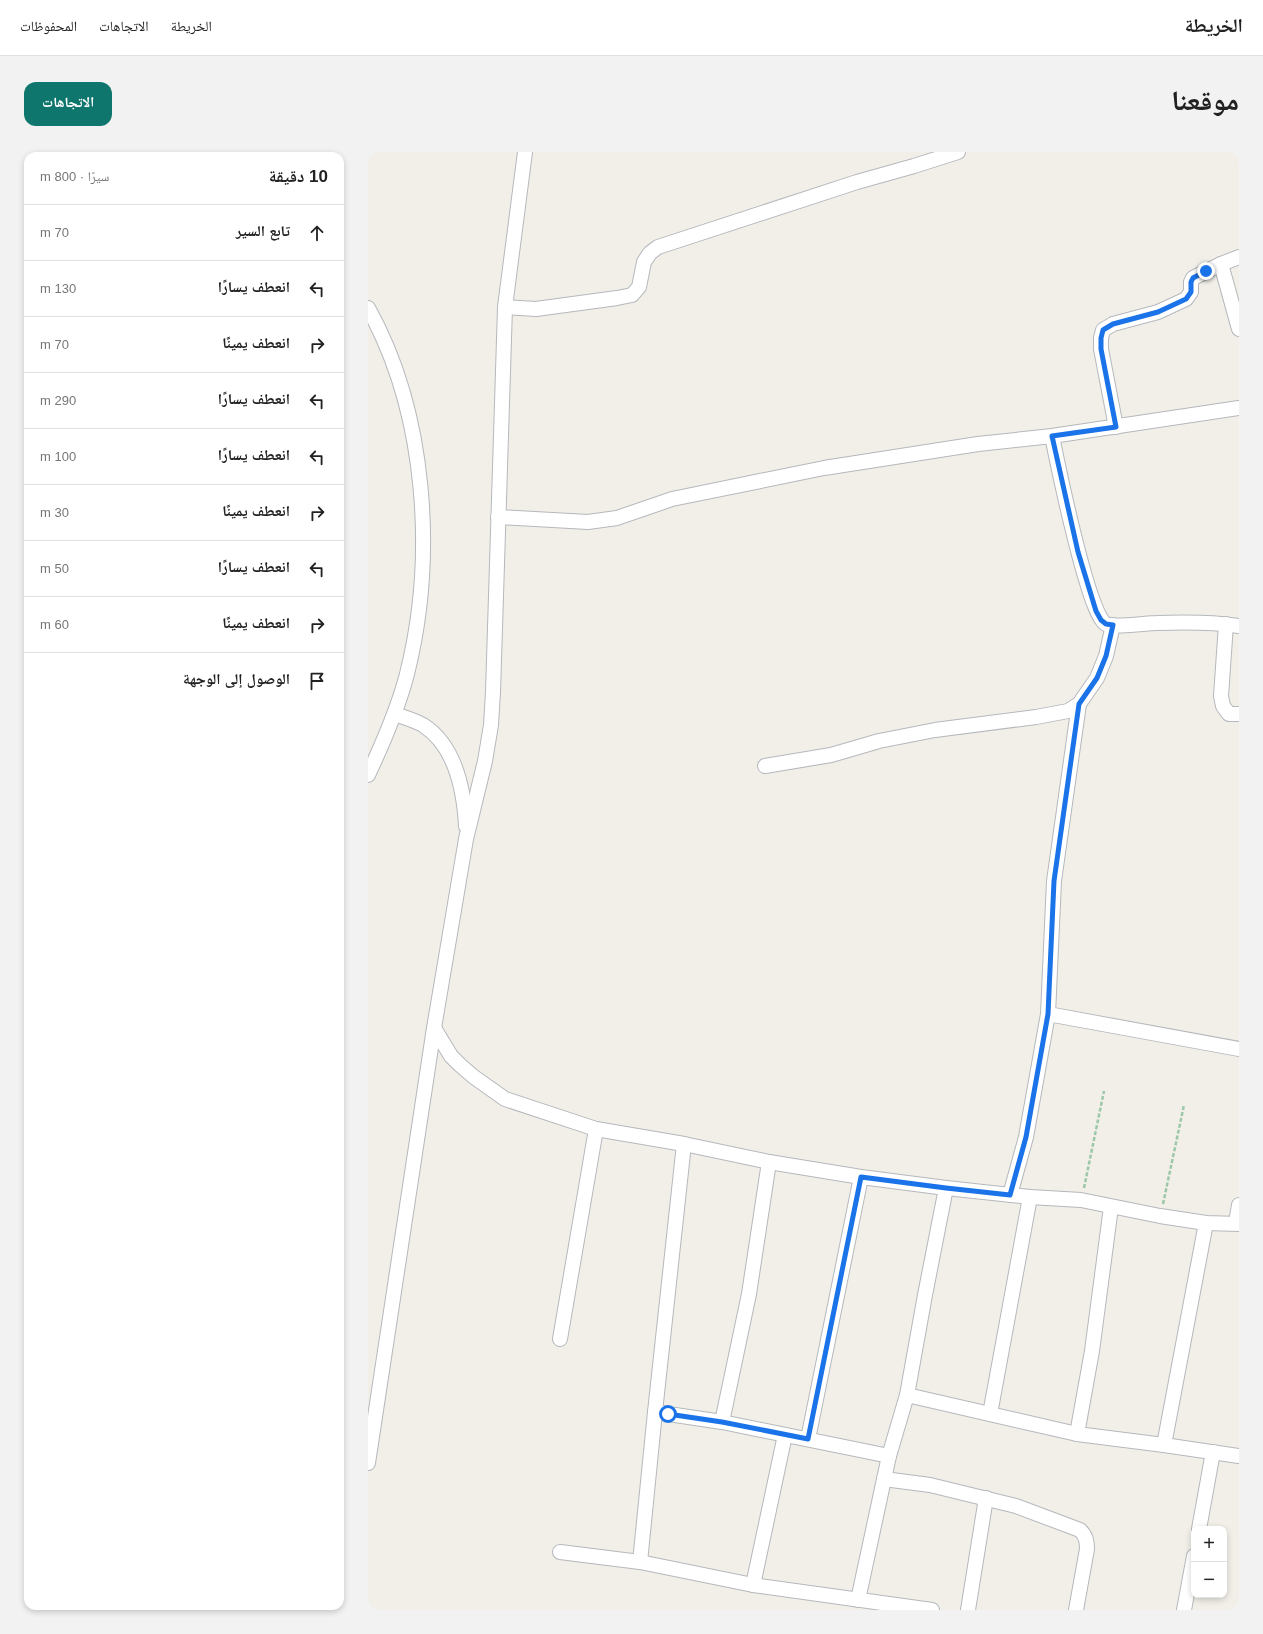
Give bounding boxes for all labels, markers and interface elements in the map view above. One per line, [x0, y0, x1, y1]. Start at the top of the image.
text: الخريطة [1185, 15, 1243, 36]
text: المحفوظات [20, 18, 77, 34]
text: الاتجاهات [99, 18, 149, 34]
text: الخريطة [171, 18, 212, 34]
button: الاتجاهات [24, 82, 112, 126]
text: موقعنا [1171, 85, 1239, 116]
text: 10 دقيقة [269, 167, 328, 186]
text: سيرًا · 800 m [40, 169, 109, 184]
text: تابع السير [236, 222, 290, 239]
icon: ahead [306, 222, 328, 244]
text: 70 m [40, 225, 69, 240]
route end [1197, 262, 1215, 280]
text: انعطف يسارًا [218, 278, 290, 295]
icon: left [306, 278, 328, 300]
text: 130 m [40, 281, 76, 296]
text: انعطف يمينًا [222, 334, 290, 351]
icon: right [306, 334, 328, 356]
text: 70 m [40, 337, 69, 352]
text: انعطف يسارًا [218, 390, 290, 407]
icon: left [306, 390, 328, 412]
text: 290 m [40, 393, 76, 408]
text: انعطف يسارًا [218, 446, 290, 463]
icon: left [306, 446, 328, 468]
text: 100 m [40, 449, 76, 464]
text: انعطف يمينًا [222, 502, 290, 519]
icon: right [306, 502, 328, 524]
text: 30 m [40, 505, 69, 520]
text: انعطف يسارًا [218, 558, 290, 575]
icon: left [306, 558, 328, 580]
text: 50 m [40, 561, 69, 576]
text: انعطف يمينًا [222, 614, 290, 631]
icon: right [306, 614, 328, 636]
text: 60 m [40, 617, 69, 632]
text: الوصول إلى الوجهة [183, 670, 290, 687]
icon: arrive [306, 670, 328, 692]
route start [659, 1405, 677, 1423]
map controls [1191, 1526, 1227, 1598]
button: + [1191, 1526, 1227, 1562]
button: − [1191, 1562, 1227, 1598]

